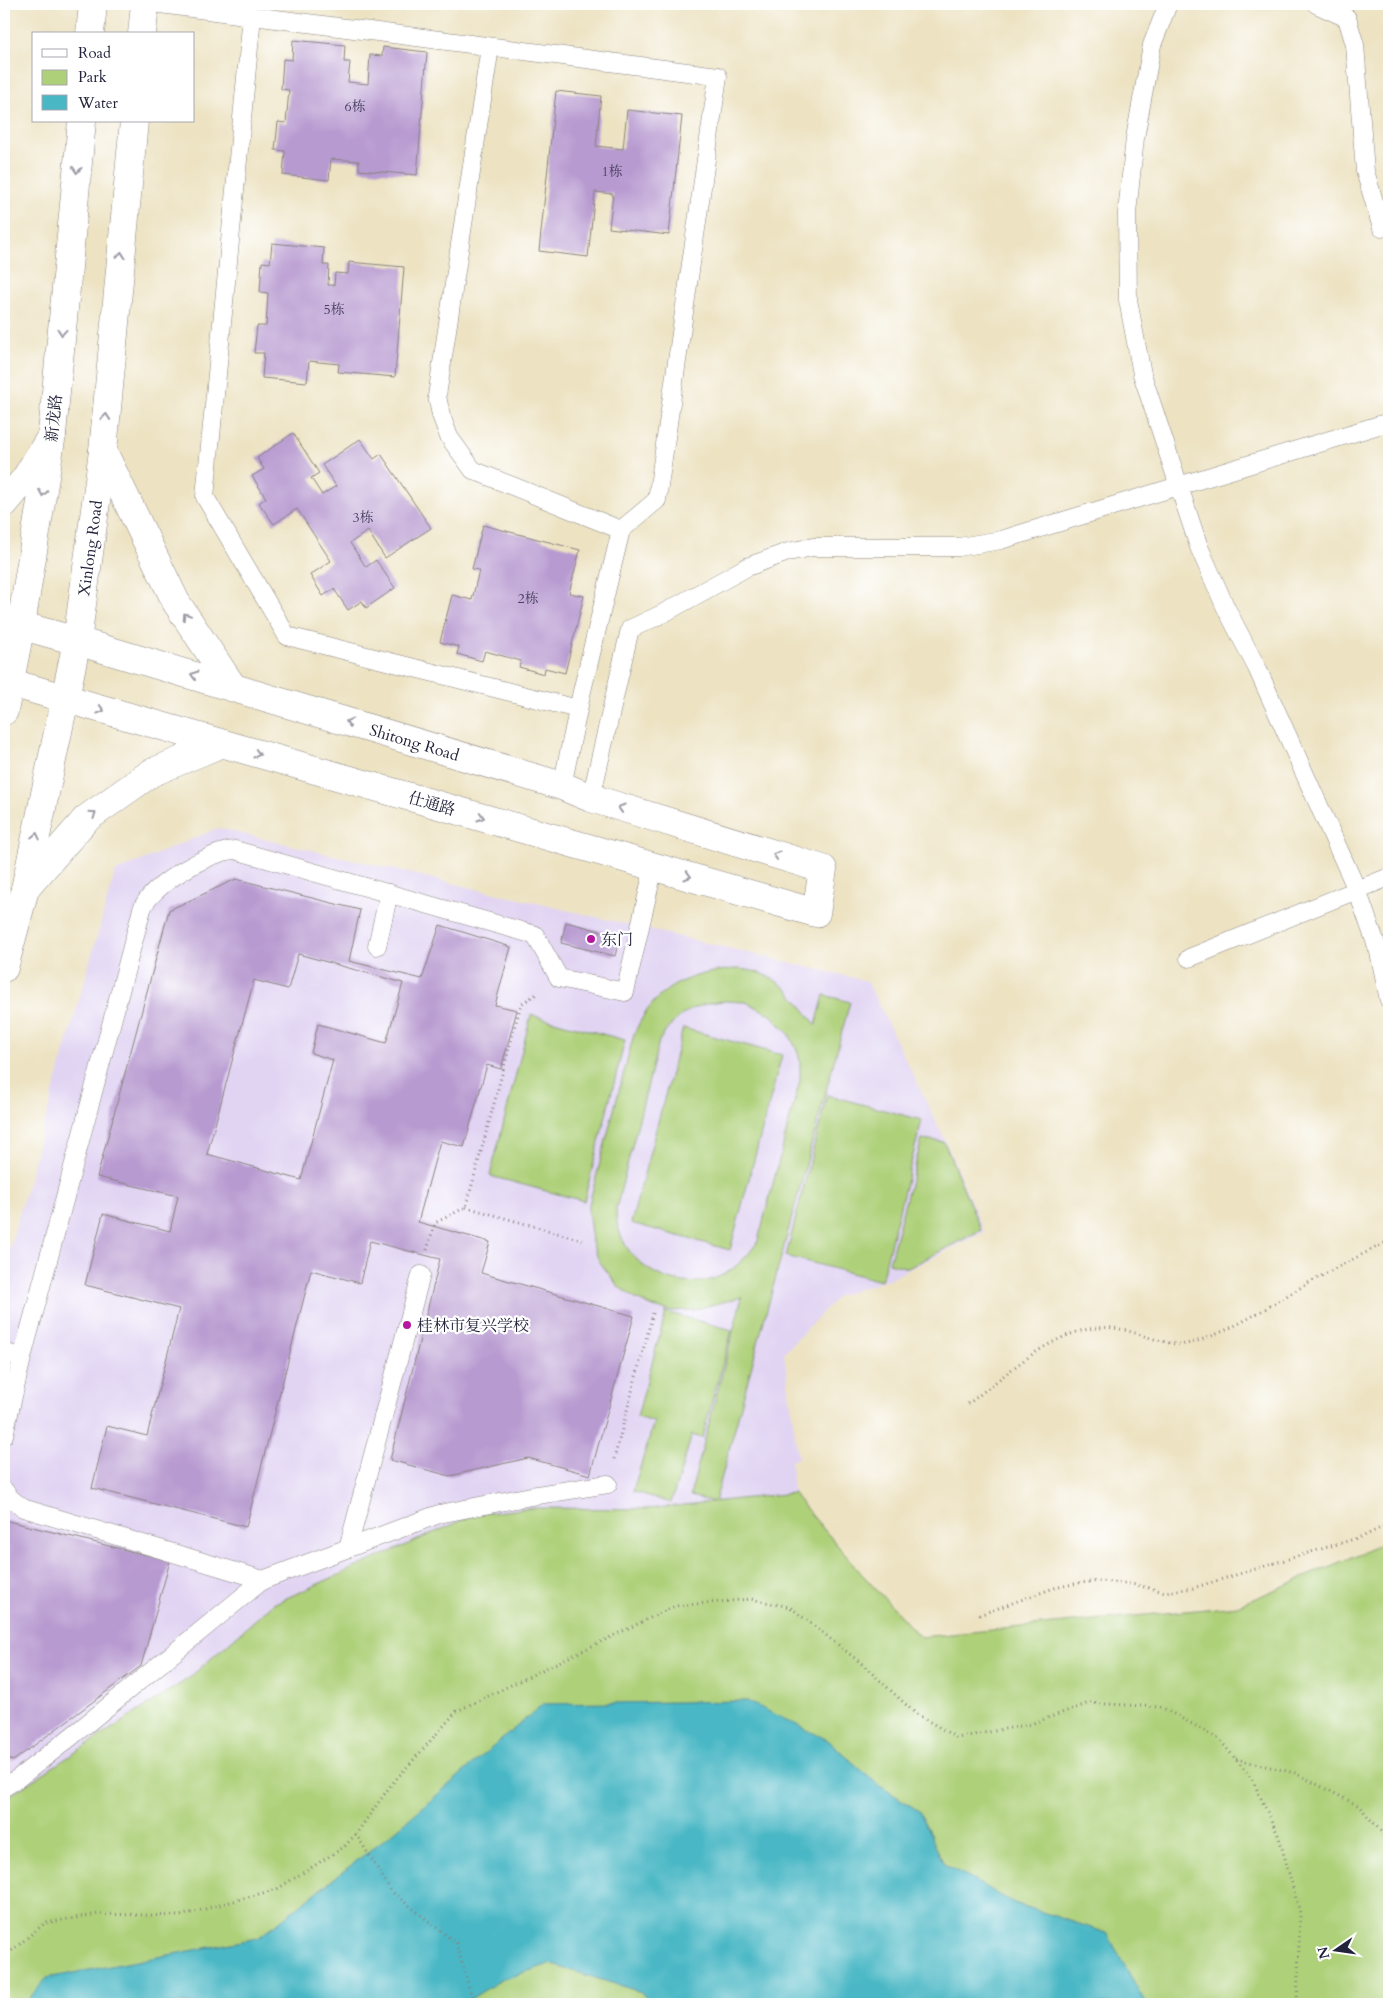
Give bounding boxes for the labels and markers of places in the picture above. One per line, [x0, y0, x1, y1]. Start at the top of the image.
place label: 东门 [601, 929, 633, 951]
marker: 东门 [585, 933, 597, 945]
place label: 桂林市复兴学校 [417, 1315, 529, 1337]
marker: 桂林市复兴学校 [401, 1319, 413, 1331]

